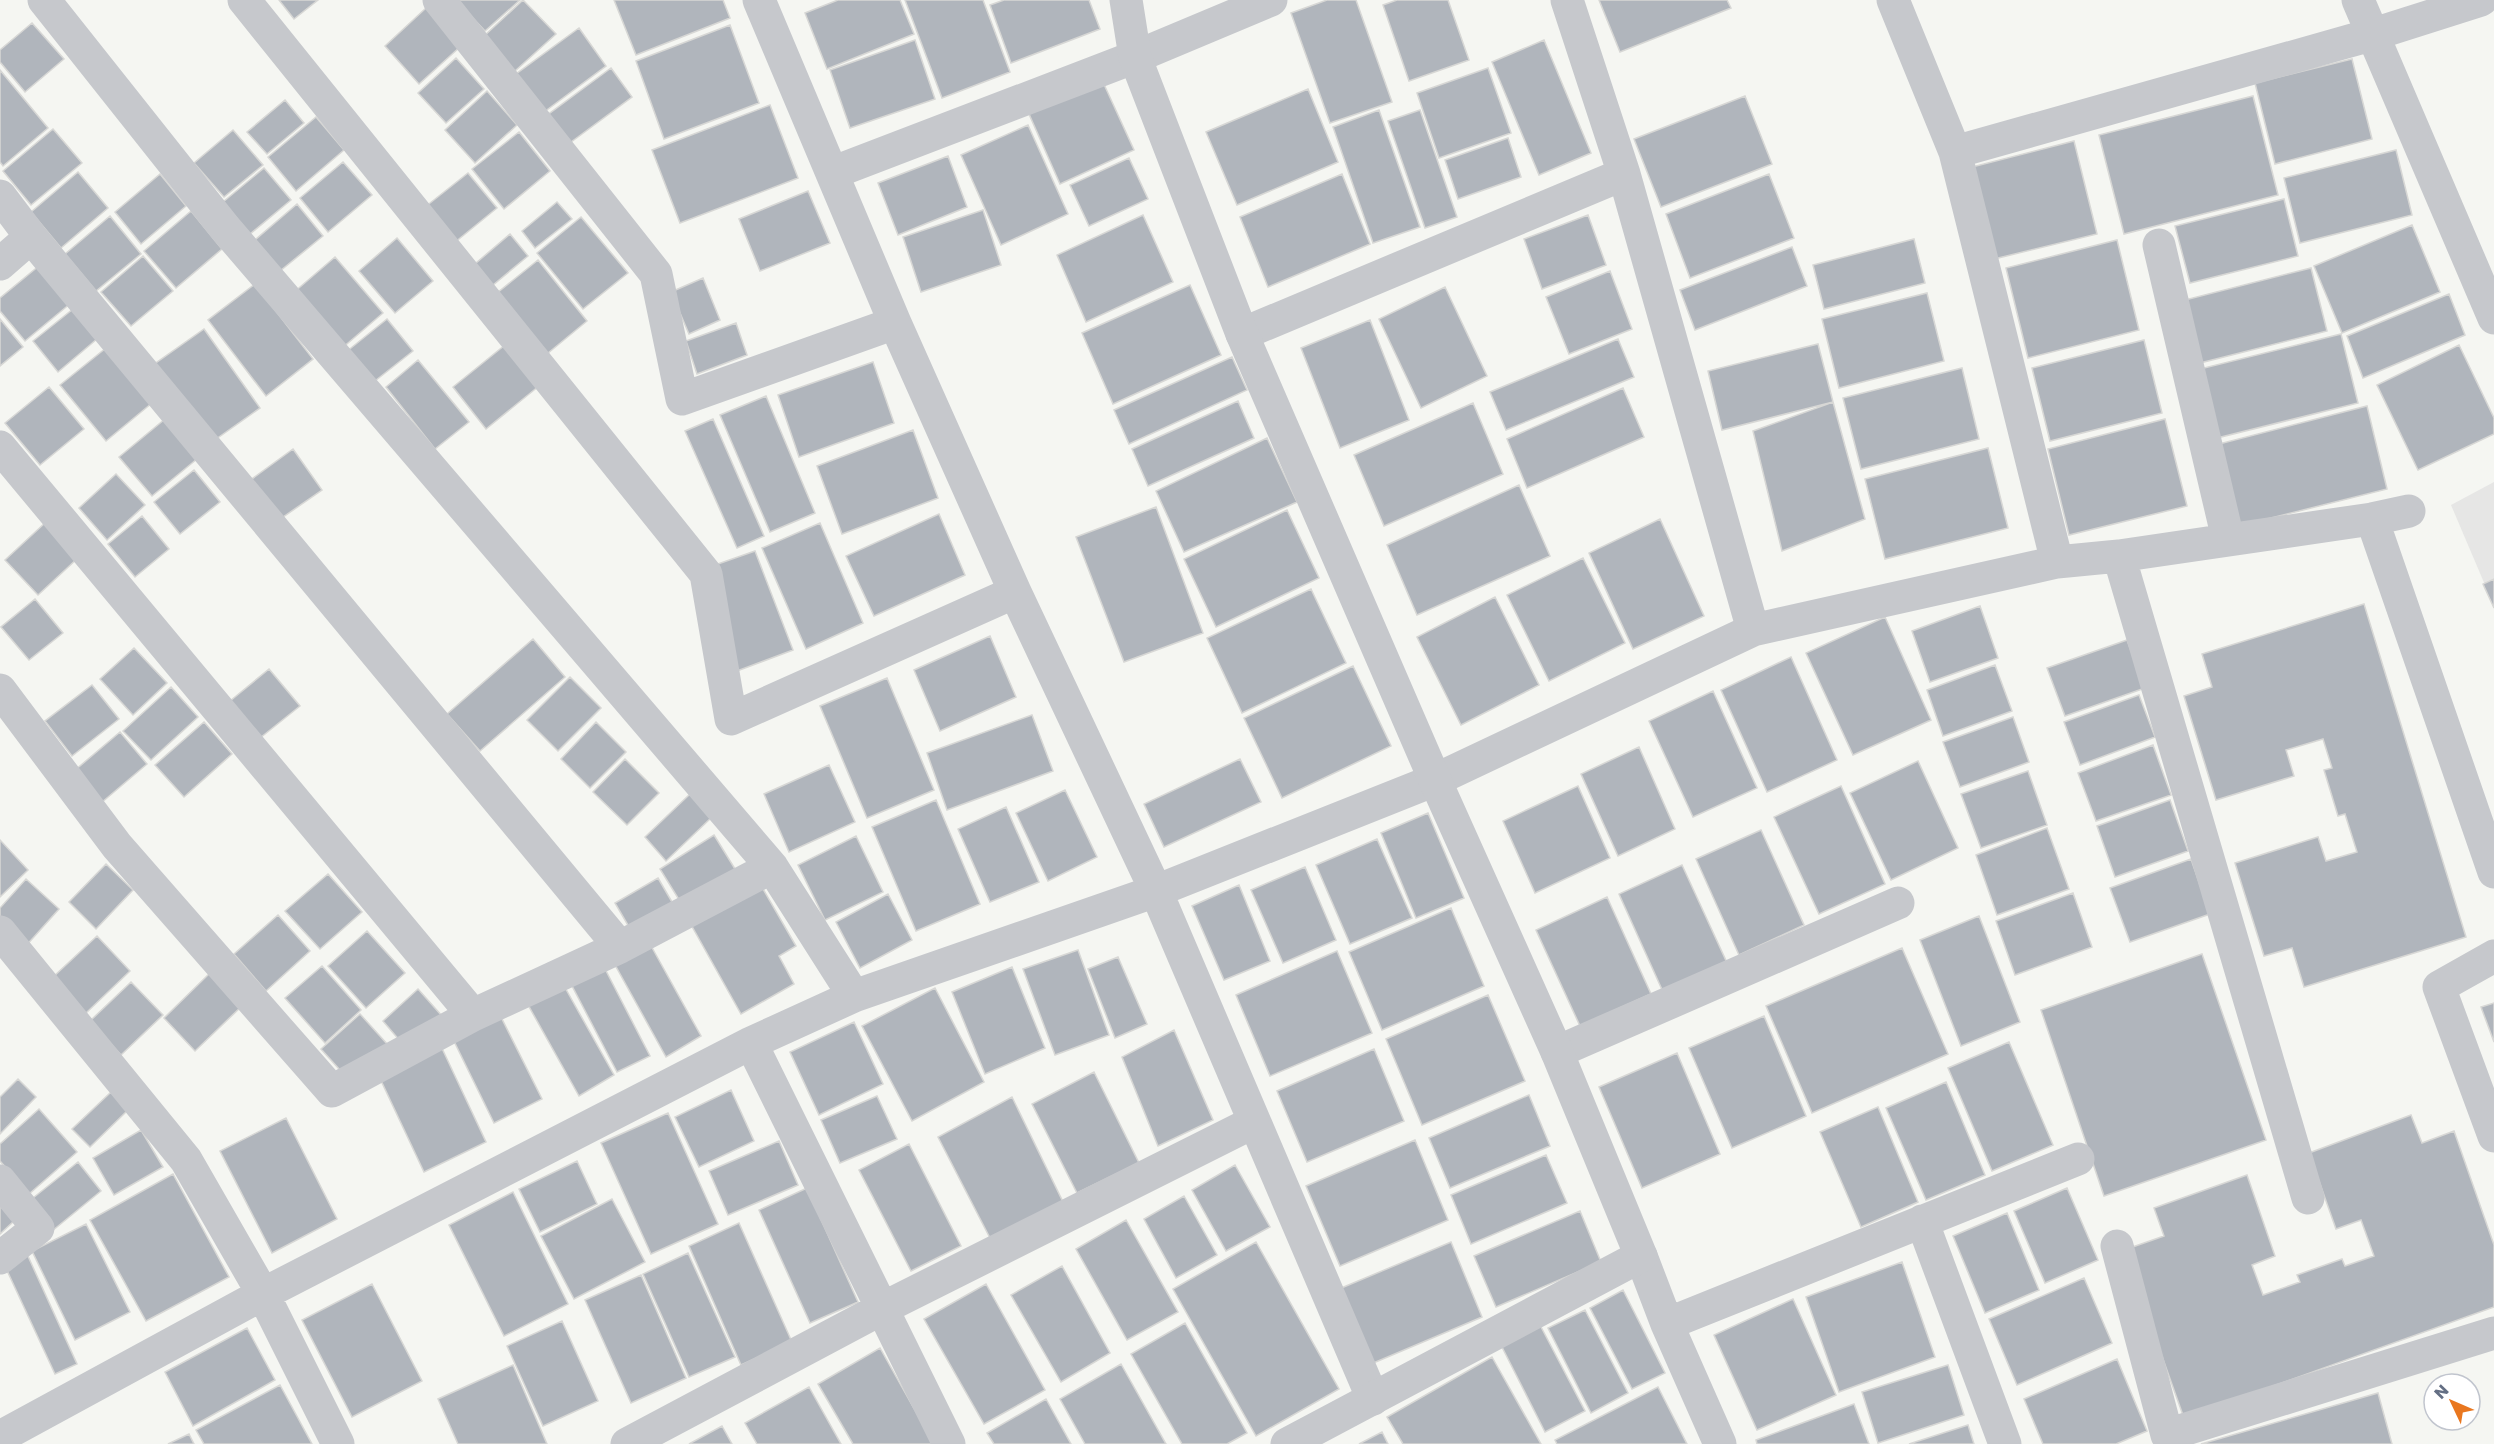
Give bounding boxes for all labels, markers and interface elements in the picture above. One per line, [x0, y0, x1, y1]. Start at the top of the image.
north arrow [2422, 1372, 2482, 1432]
text: N [2429, 1380, 2454, 1404]

